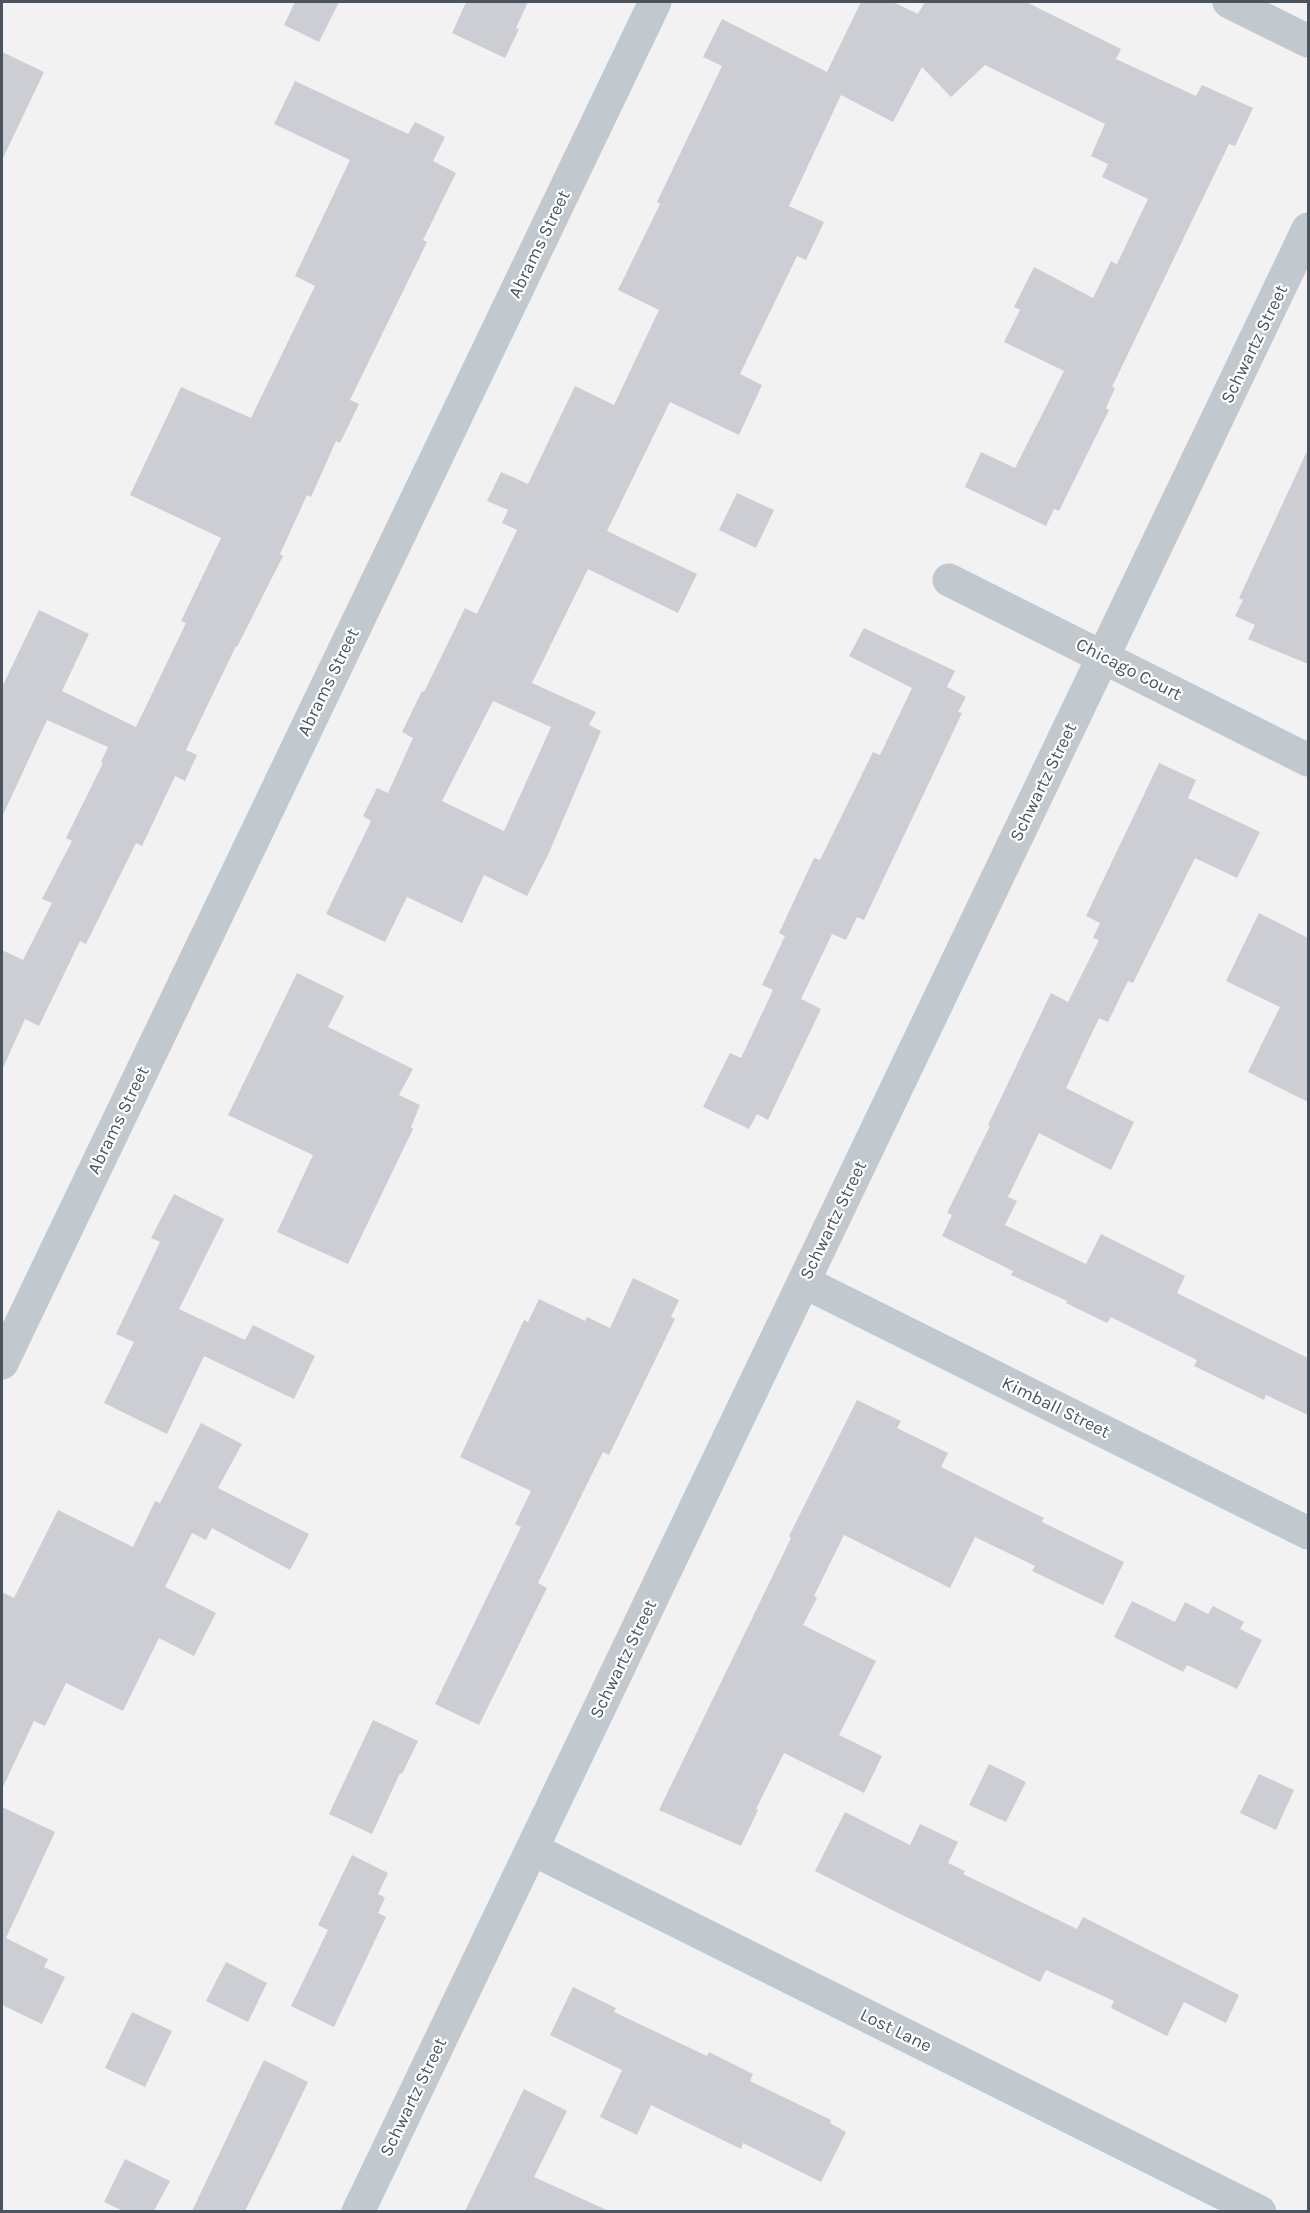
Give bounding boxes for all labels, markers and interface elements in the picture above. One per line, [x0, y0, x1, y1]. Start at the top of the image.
street label: Abrams Street [503, 186, 575, 302]
street label: Schwartz Street [1216, 281, 1292, 407]
street label: Abrams Street [292, 624, 364, 740]
street label: Chicago Court [1072, 633, 1186, 705]
street label: Schwartz Street [1005, 719, 1081, 845]
street label: Abrams Street [82, 1062, 154, 1178]
street label: Schwartz Street [795, 1157, 871, 1283]
street label: Kimball Street [998, 1371, 1114, 1443]
street label: Schwartz Street [585, 1596, 661, 1722]
street label: Lost Lane [856, 2003, 936, 2057]
street label: Schwartz Street [375, 2034, 451, 2160]

